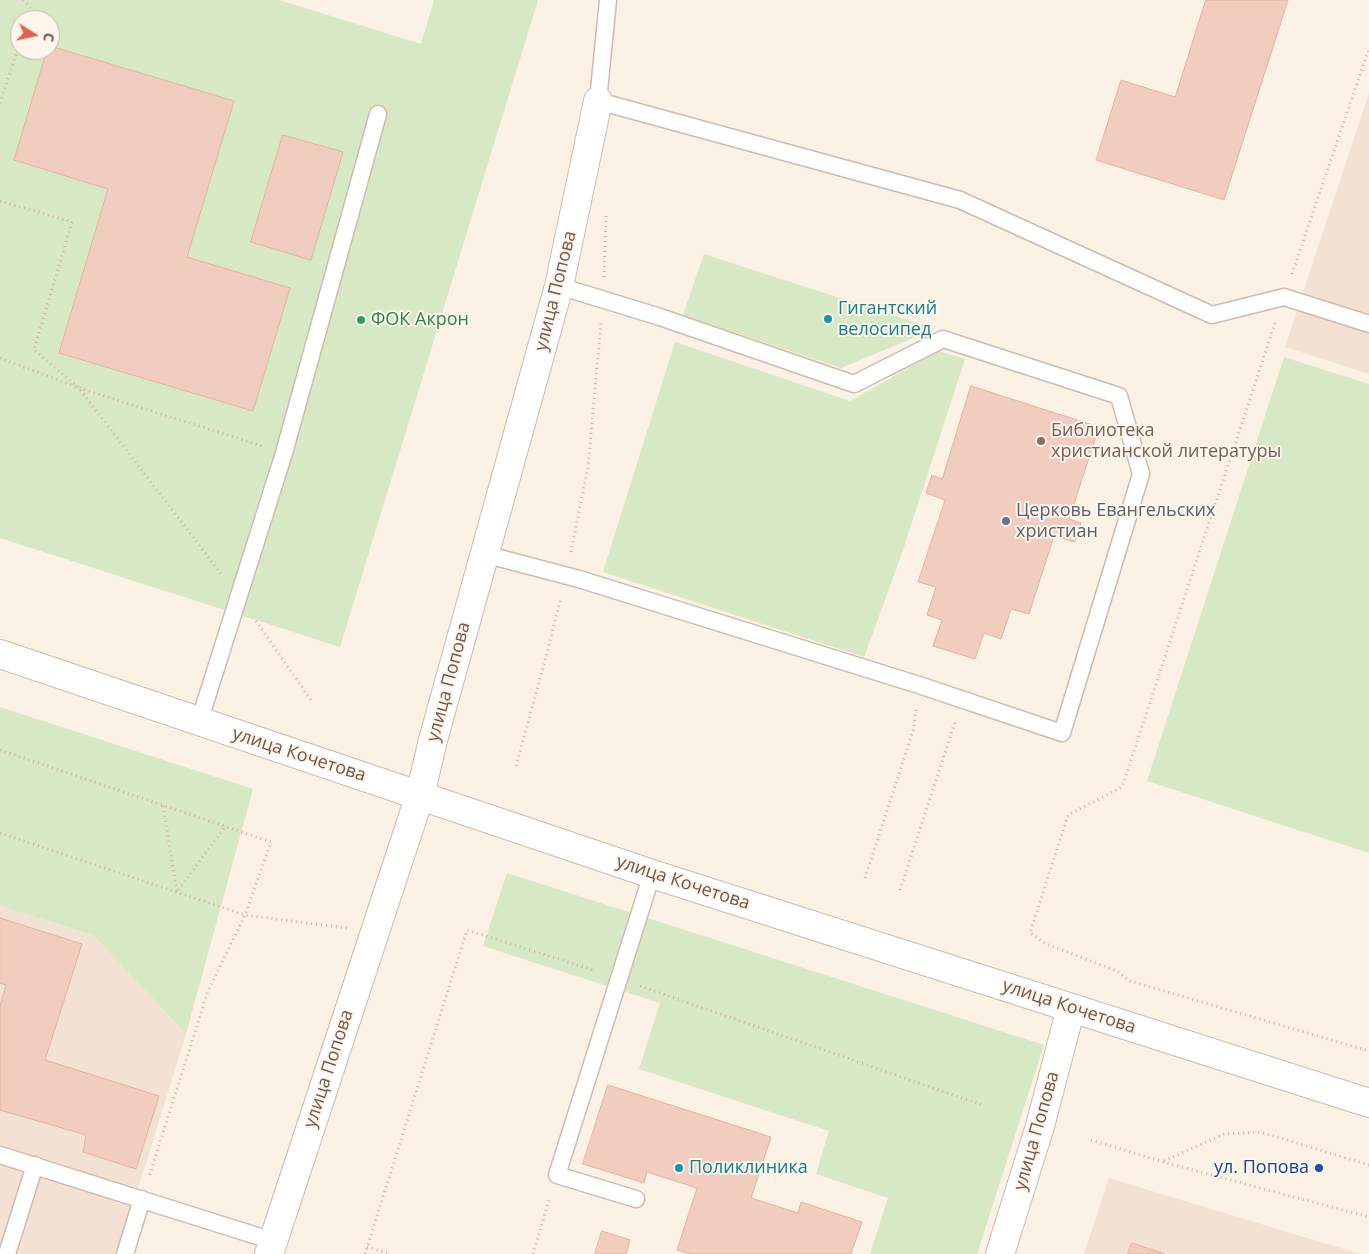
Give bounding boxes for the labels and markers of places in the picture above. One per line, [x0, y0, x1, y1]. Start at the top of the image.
place label: Гигантский велосипед [838, 298, 937, 340]
place label: ФОК Акрон [371, 309, 469, 331]
marker: Гигантский велосипед [822, 313, 834, 325]
marker: ФОК Акрон [355, 314, 367, 326]
place label: Библиотека христианской литературы [1051, 420, 1281, 462]
marker: Библиотека христианской литературы [1035, 435, 1047, 447]
place label: Церковь Евангельских христиан [1016, 500, 1215, 542]
marker: Церковь Евангельских христиан [1000, 515, 1012, 527]
place label: Поликлиника [689, 1157, 808, 1179]
place label: ул. Попова [1214, 1157, 1309, 1179]
marker: Поликлиника [673, 1162, 685, 1174]
marker: ул. Попова [1313, 1162, 1325, 1174]

